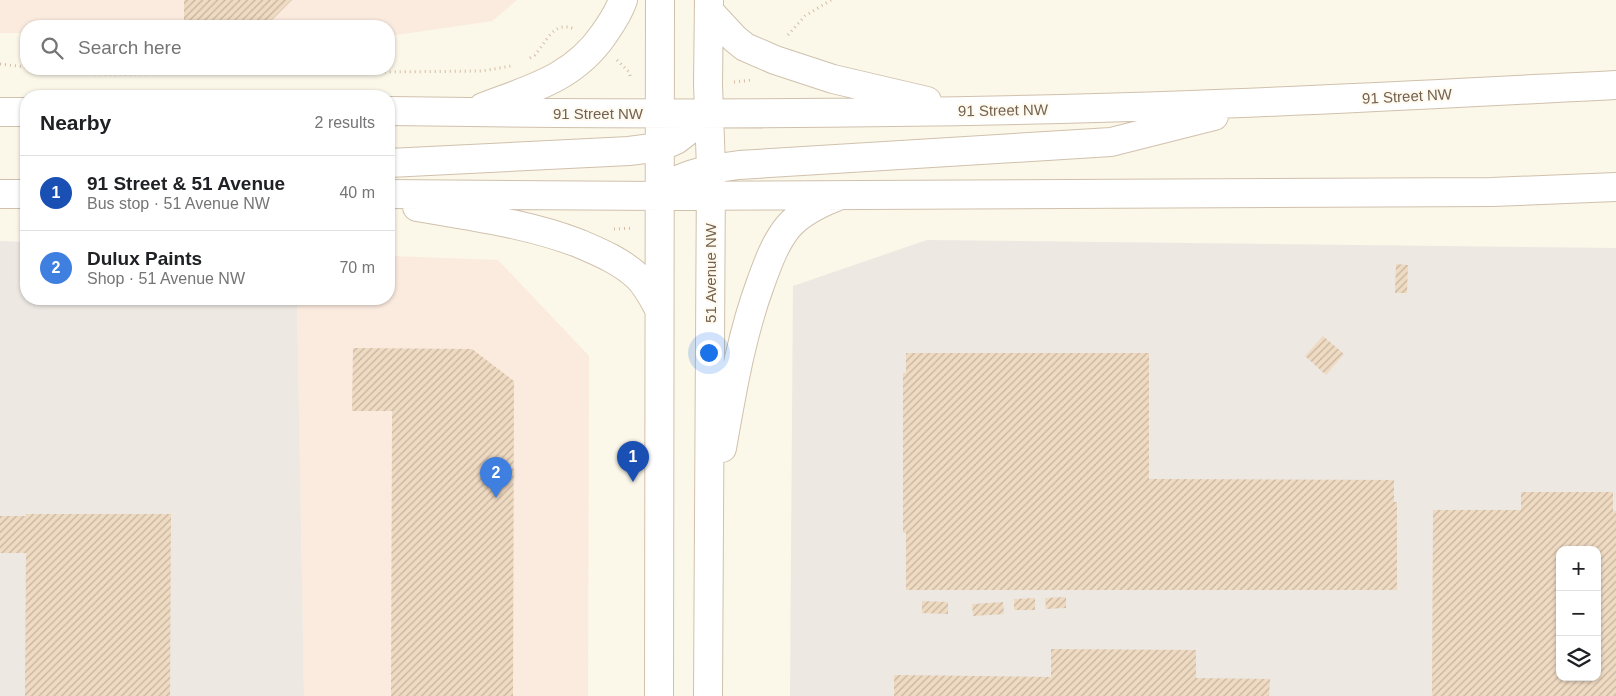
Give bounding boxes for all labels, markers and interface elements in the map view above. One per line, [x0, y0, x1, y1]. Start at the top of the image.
search box [20, 20, 395, 75]
icon: search [38, 34, 66, 62]
text: Search here [78, 37, 182, 58]
street label: 91 Street NW [1362, 85, 1453, 107]
street label: 91 Street NW [958, 101, 1049, 119]
street label: 91 Street NW [553, 105, 644, 122]
text: Nearby [40, 111, 111, 134]
text: 2 results [315, 114, 375, 131]
text: 91 Street & 51 Avenue [87, 173, 285, 194]
text: 1 [52, 184, 60, 201]
text: 40 m [339, 184, 375, 201]
text: Bus stop · 51 Avenue NW [87, 195, 270, 212]
street label: 51 Avenue NW [702, 222, 719, 323]
text: Dulux Paints [87, 248, 202, 269]
text: 2 [52, 259, 60, 276]
text: 70 m [339, 259, 375, 276]
text: Shop · 51 Avenue NW [87, 270, 245, 287]
your location [696, 340, 722, 366]
pin: 1 [617, 441, 649, 482]
pin: 2 [480, 457, 512, 498]
map controls [1556, 546, 1601, 681]
button: + [1556, 546, 1601, 591]
button: − [1556, 591, 1601, 636]
button: layers [1556, 636, 1601, 681]

